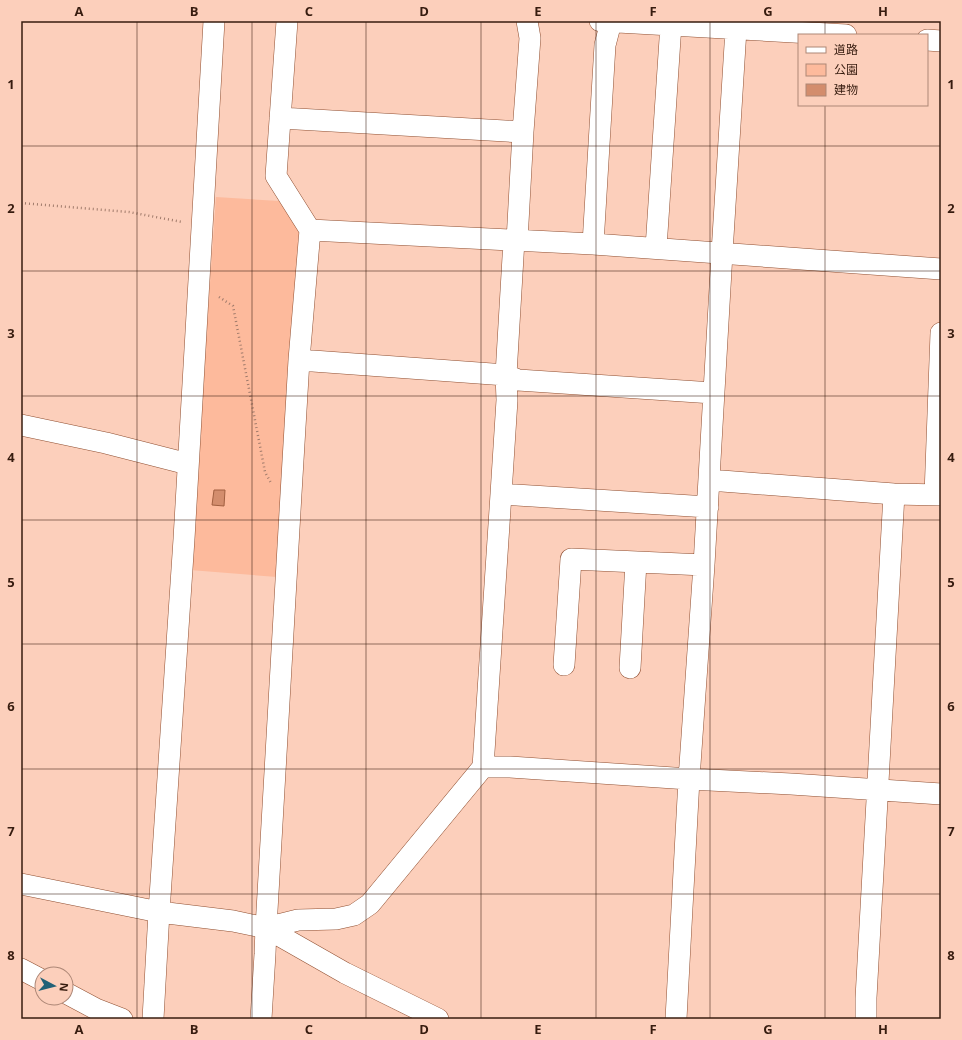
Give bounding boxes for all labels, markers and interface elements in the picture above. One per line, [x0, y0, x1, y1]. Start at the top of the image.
text: A [75, 2, 84, 20]
text: B [190, 2, 199, 20]
text: C [305, 2, 313, 20]
text: D [419, 2, 429, 20]
text: E [534, 2, 542, 20]
text: F [649, 2, 657, 20]
text: G [763, 2, 773, 20]
text: H [878, 2, 888, 20]
legend [798, 34, 928, 106]
text: 道路 [834, 41, 858, 58]
text: 公園 [834, 61, 858, 78]
text: 1 [7, 75, 15, 93]
text: 1 [947, 75, 955, 93]
text: 建物 [834, 81, 858, 98]
text: 2 [7, 199, 15, 217]
text: 2 [947, 199, 955, 217]
text: 3 [7, 324, 15, 342]
text: 3 [947, 324, 955, 342]
text: 4 [7, 448, 15, 466]
text: 4 [947, 448, 955, 466]
text: 5 [7, 573, 15, 591]
text: 5 [947, 573, 955, 591]
text: 6 [7, 697, 15, 715]
text: 6 [947, 697, 955, 715]
text: 7 [7, 822, 15, 840]
text: 7 [947, 822, 955, 840]
text: 8 [7, 946, 15, 964]
text: 8 [947, 946, 955, 964]
north arrow [34, 966, 74, 1006]
text: N [56, 982, 72, 993]
text: A [75, 1020, 84, 1038]
text: B [190, 1020, 199, 1038]
text: C [305, 1020, 313, 1038]
text: D [419, 1020, 429, 1038]
text: E [534, 1020, 542, 1038]
text: F [649, 1020, 657, 1038]
text: G [763, 1020, 773, 1038]
text: H [878, 1020, 888, 1038]

